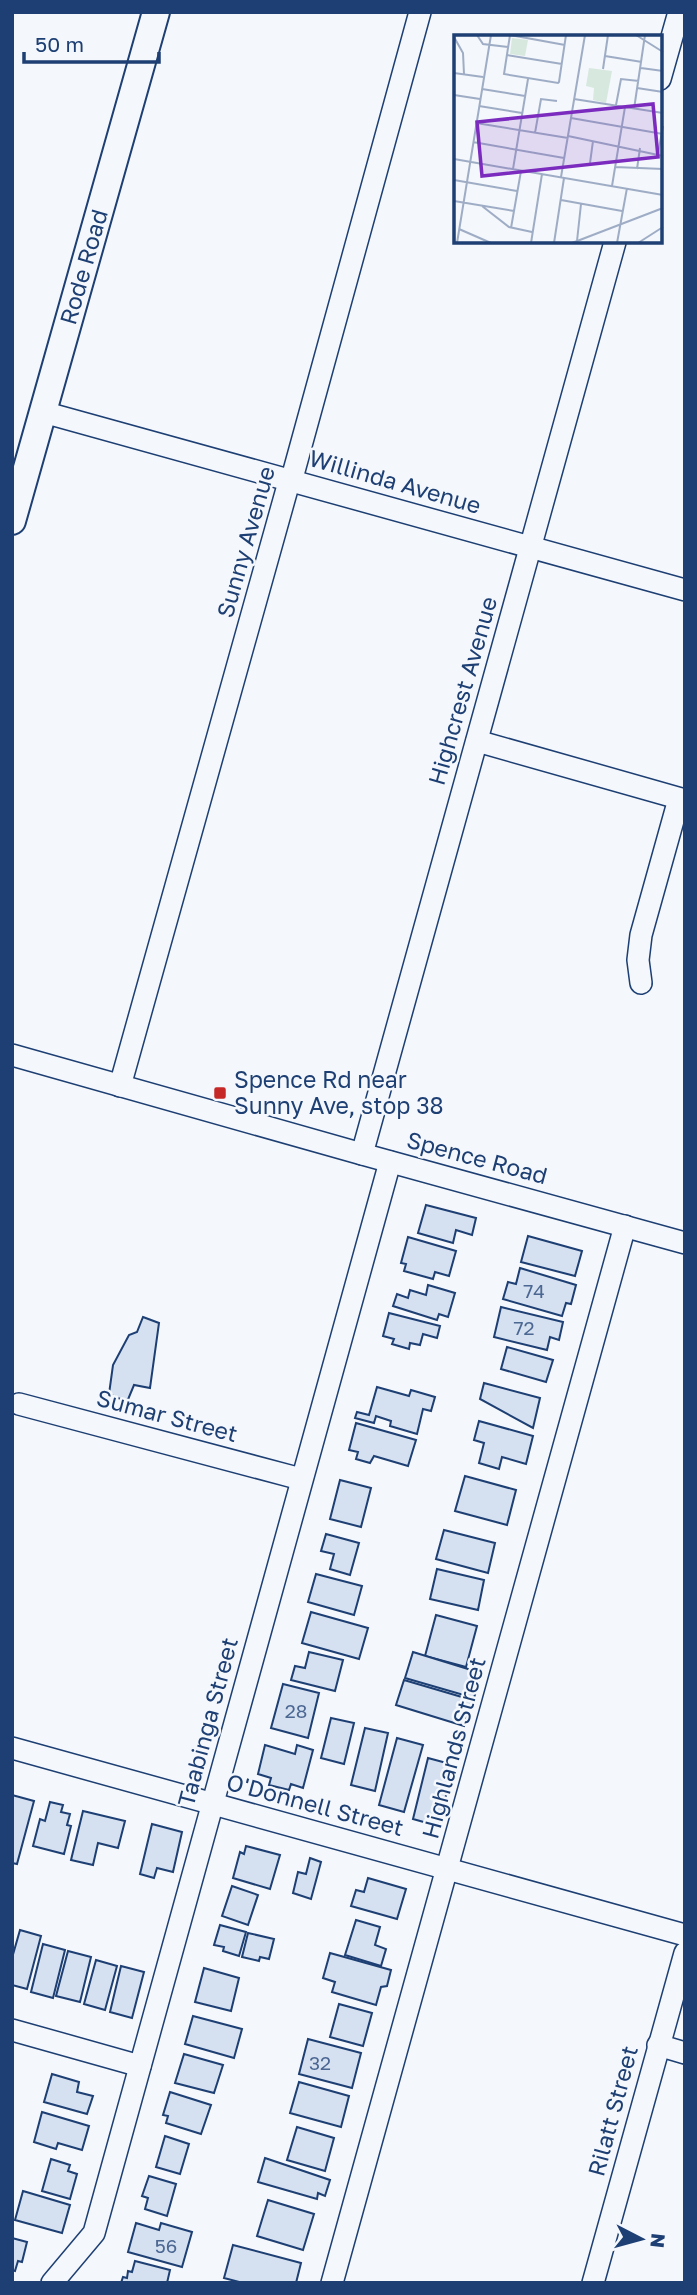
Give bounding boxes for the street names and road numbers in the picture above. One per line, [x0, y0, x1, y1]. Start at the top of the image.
street label: Rode Road [53, 206, 113, 328]
street label: Willinda Avenue [306, 443, 484, 519]
street label: Sunny Avenue [210, 463, 280, 621]
street label: Highcrest Avenue [422, 593, 502, 788]
street label: Spence Road [404, 1125, 551, 1189]
street label: Sumar Street [94, 1383, 241, 1447]
street label: Taabinga Street [171, 1634, 243, 1809]
street label: Highlands Street [415, 1654, 491, 1841]
street label: O'Donnell Street [224, 1767, 407, 1841]
street label: Rilatt Street [581, 2042, 643, 2179]

